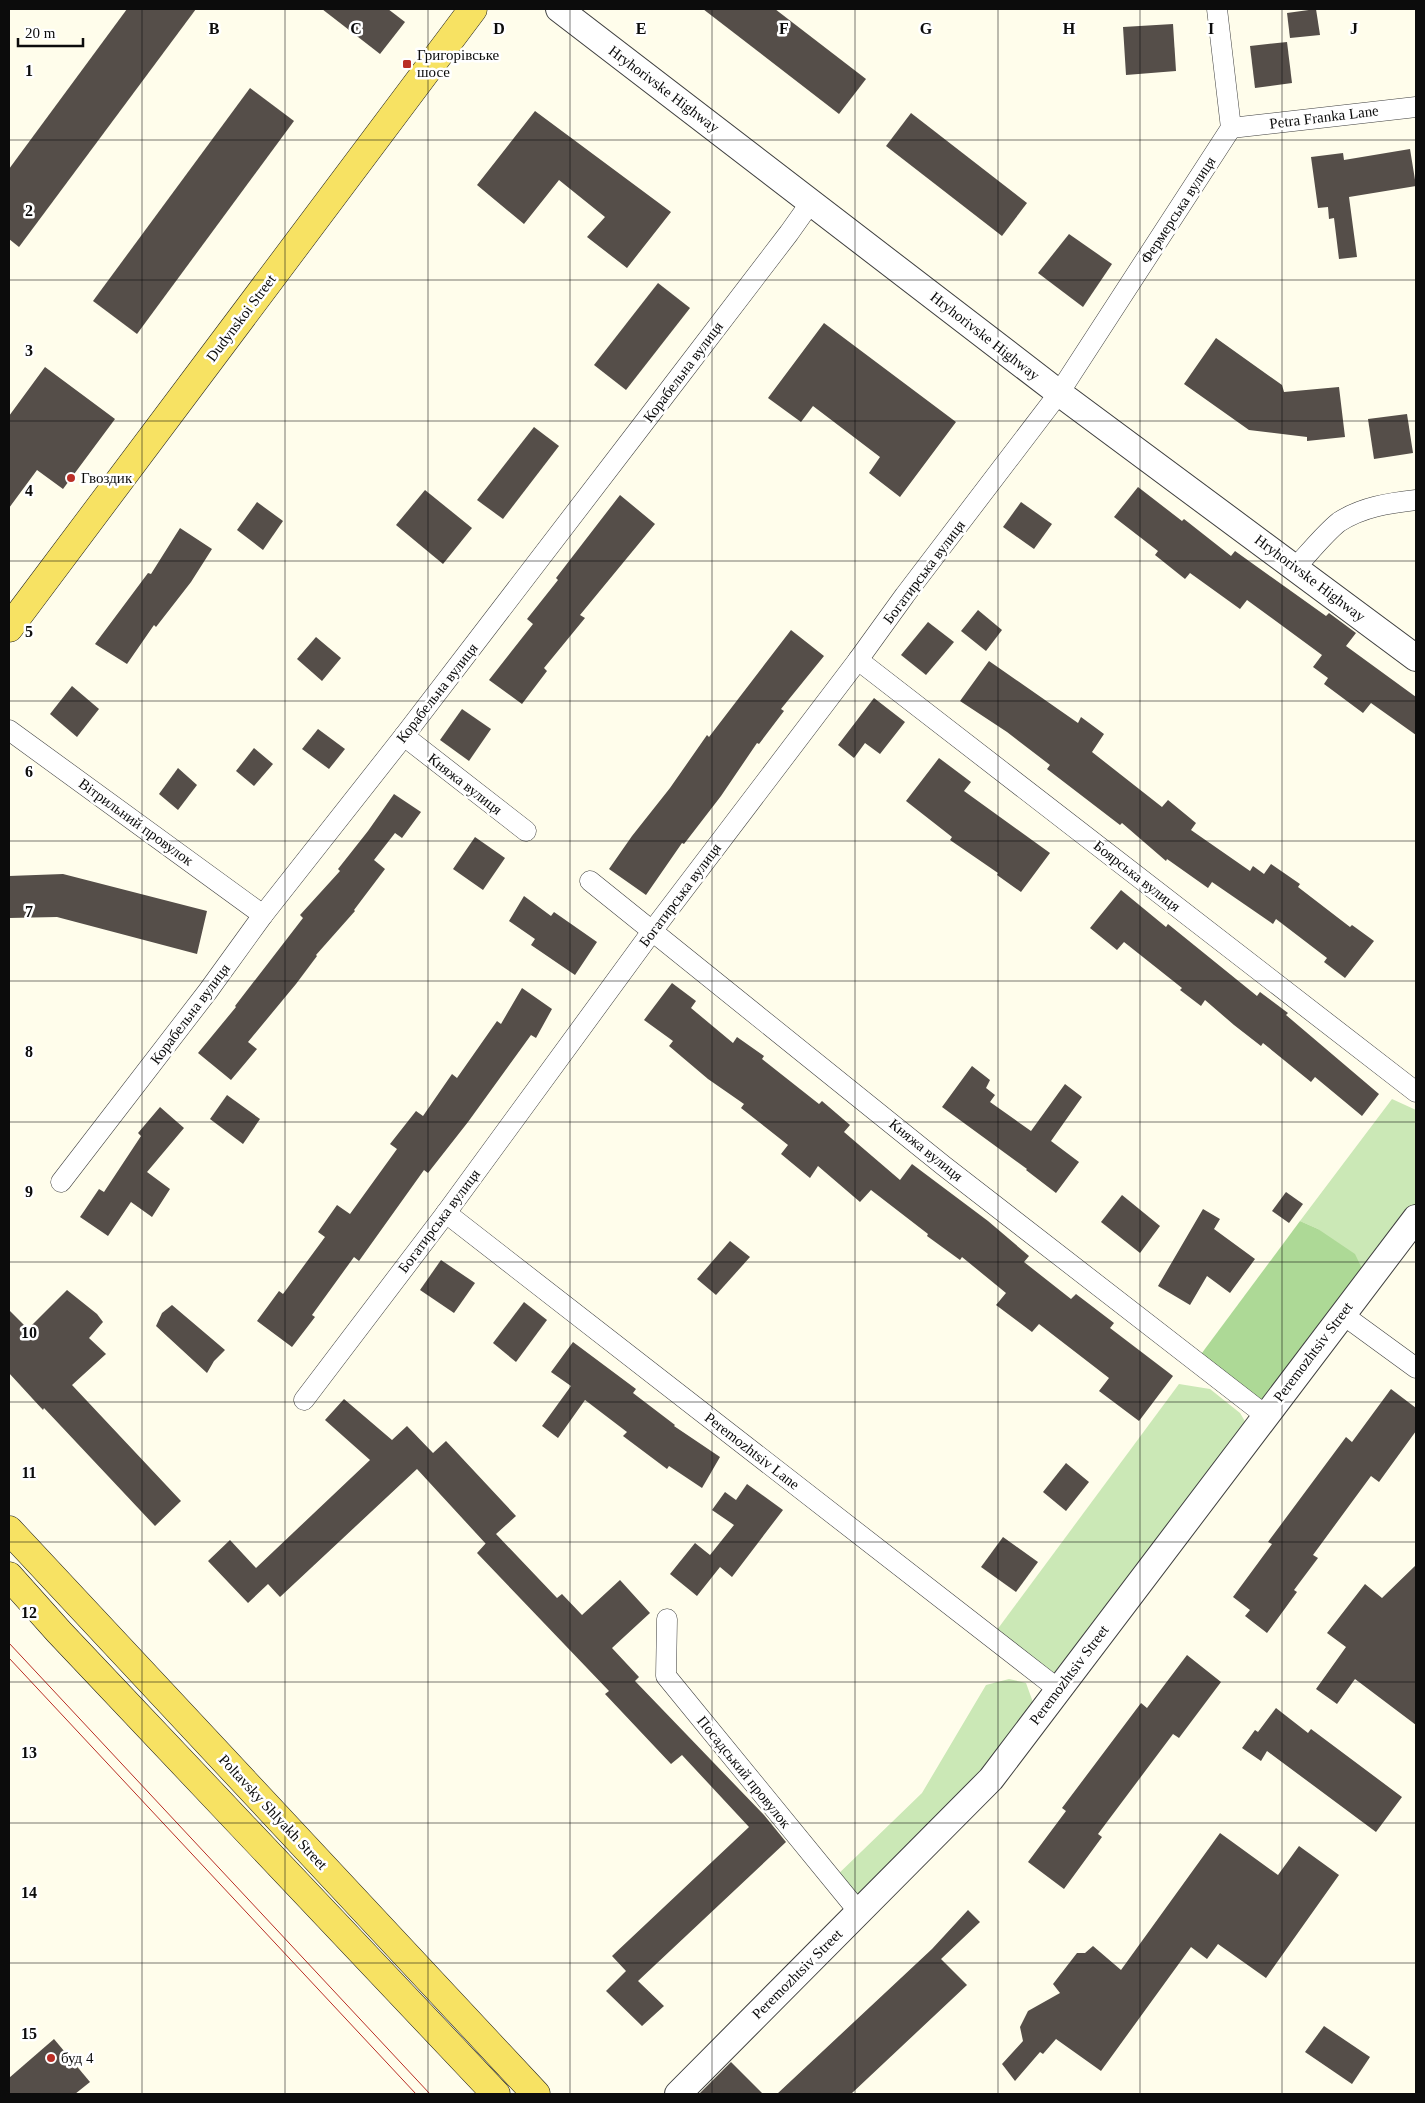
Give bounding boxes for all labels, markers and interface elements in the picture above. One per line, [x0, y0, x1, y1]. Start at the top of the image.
scale bar [18, 15, 82, 47]
text: B [209, 20, 220, 37]
text: C [350, 20, 362, 37]
text: D [493, 20, 505, 37]
text: E [636, 20, 646, 37]
text: F [779, 20, 789, 37]
text: G [920, 20, 933, 37]
text: H [1063, 20, 1076, 37]
text: I [1208, 20, 1214, 37]
text: J [1350, 20, 1358, 37]
text: 20 m [25, 25, 56, 41]
street label: Hryhorivske Highway [606, 42, 723, 136]
place label: Григорівське шосе [417, 47, 500, 80]
marker: Григорівське шосе [401, 58, 413, 70]
text: 1 [25, 62, 33, 79]
street label: Petra Franka Lane [1268, 102, 1380, 132]
street label: Фермерська вулиця [1137, 153, 1219, 266]
text: 2 [25, 202, 33, 219]
street label: Dudynskoi Street [203, 271, 279, 365]
street label: Hryhorivske Highway [927, 289, 1043, 384]
street label: Корабельна вулиця [640, 319, 726, 425]
text: 3 [25, 342, 33, 359]
place label: Гвоздик [81, 470, 133, 486]
marker: Гвоздик [65, 472, 77, 484]
text: 4 [25, 482, 33, 499]
street label: Богатирська вулиця [880, 517, 968, 627]
street label: Hryhorivske Highway [1252, 531, 1369, 625]
text: 5 [25, 623, 33, 640]
street label: Корабельна вулиця [393, 640, 481, 746]
street label: Княжа вулиця [425, 750, 505, 818]
text: 6 [25, 763, 33, 780]
street label: Вітрильний провулок [76, 775, 197, 869]
street label: Боярська вулиця [1091, 837, 1183, 915]
street label: Богатирська вулиця [636, 840, 724, 950]
text: 7 [25, 903, 33, 920]
street label: Корабельна вулиця [147, 961, 233, 1067]
text: 8 [25, 1043, 33, 1060]
street label: Княжа вулиця [886, 1116, 966, 1184]
street label: Богатирська вулиця [395, 1166, 483, 1276]
text: 9 [25, 1183, 33, 1200]
street label: Peremozhtsiv Street [1270, 1298, 1356, 1405]
text: 10 [21, 1324, 37, 1341]
street label: Peremozhtsiv Lane [702, 1409, 803, 1493]
text: 11 [21, 1464, 37, 1481]
text: 12 [21, 1604, 37, 1621]
street label: Peremozhtsiv Street [1026, 1621, 1112, 1728]
street label: Посадський провулок [694, 1713, 794, 1832]
text: 13 [21, 1744, 37, 1761]
street label: Poltavsky Shlyakh Street [216, 1751, 331, 1873]
text: 14 [21, 1884, 37, 1901]
street label: Peremozhtsiv Street [749, 1925, 846, 2022]
text: 15 [21, 2025, 37, 2042]
place label: буд 4 [61, 2050, 94, 2066]
marker: буд 4 [45, 2052, 57, 2064]

